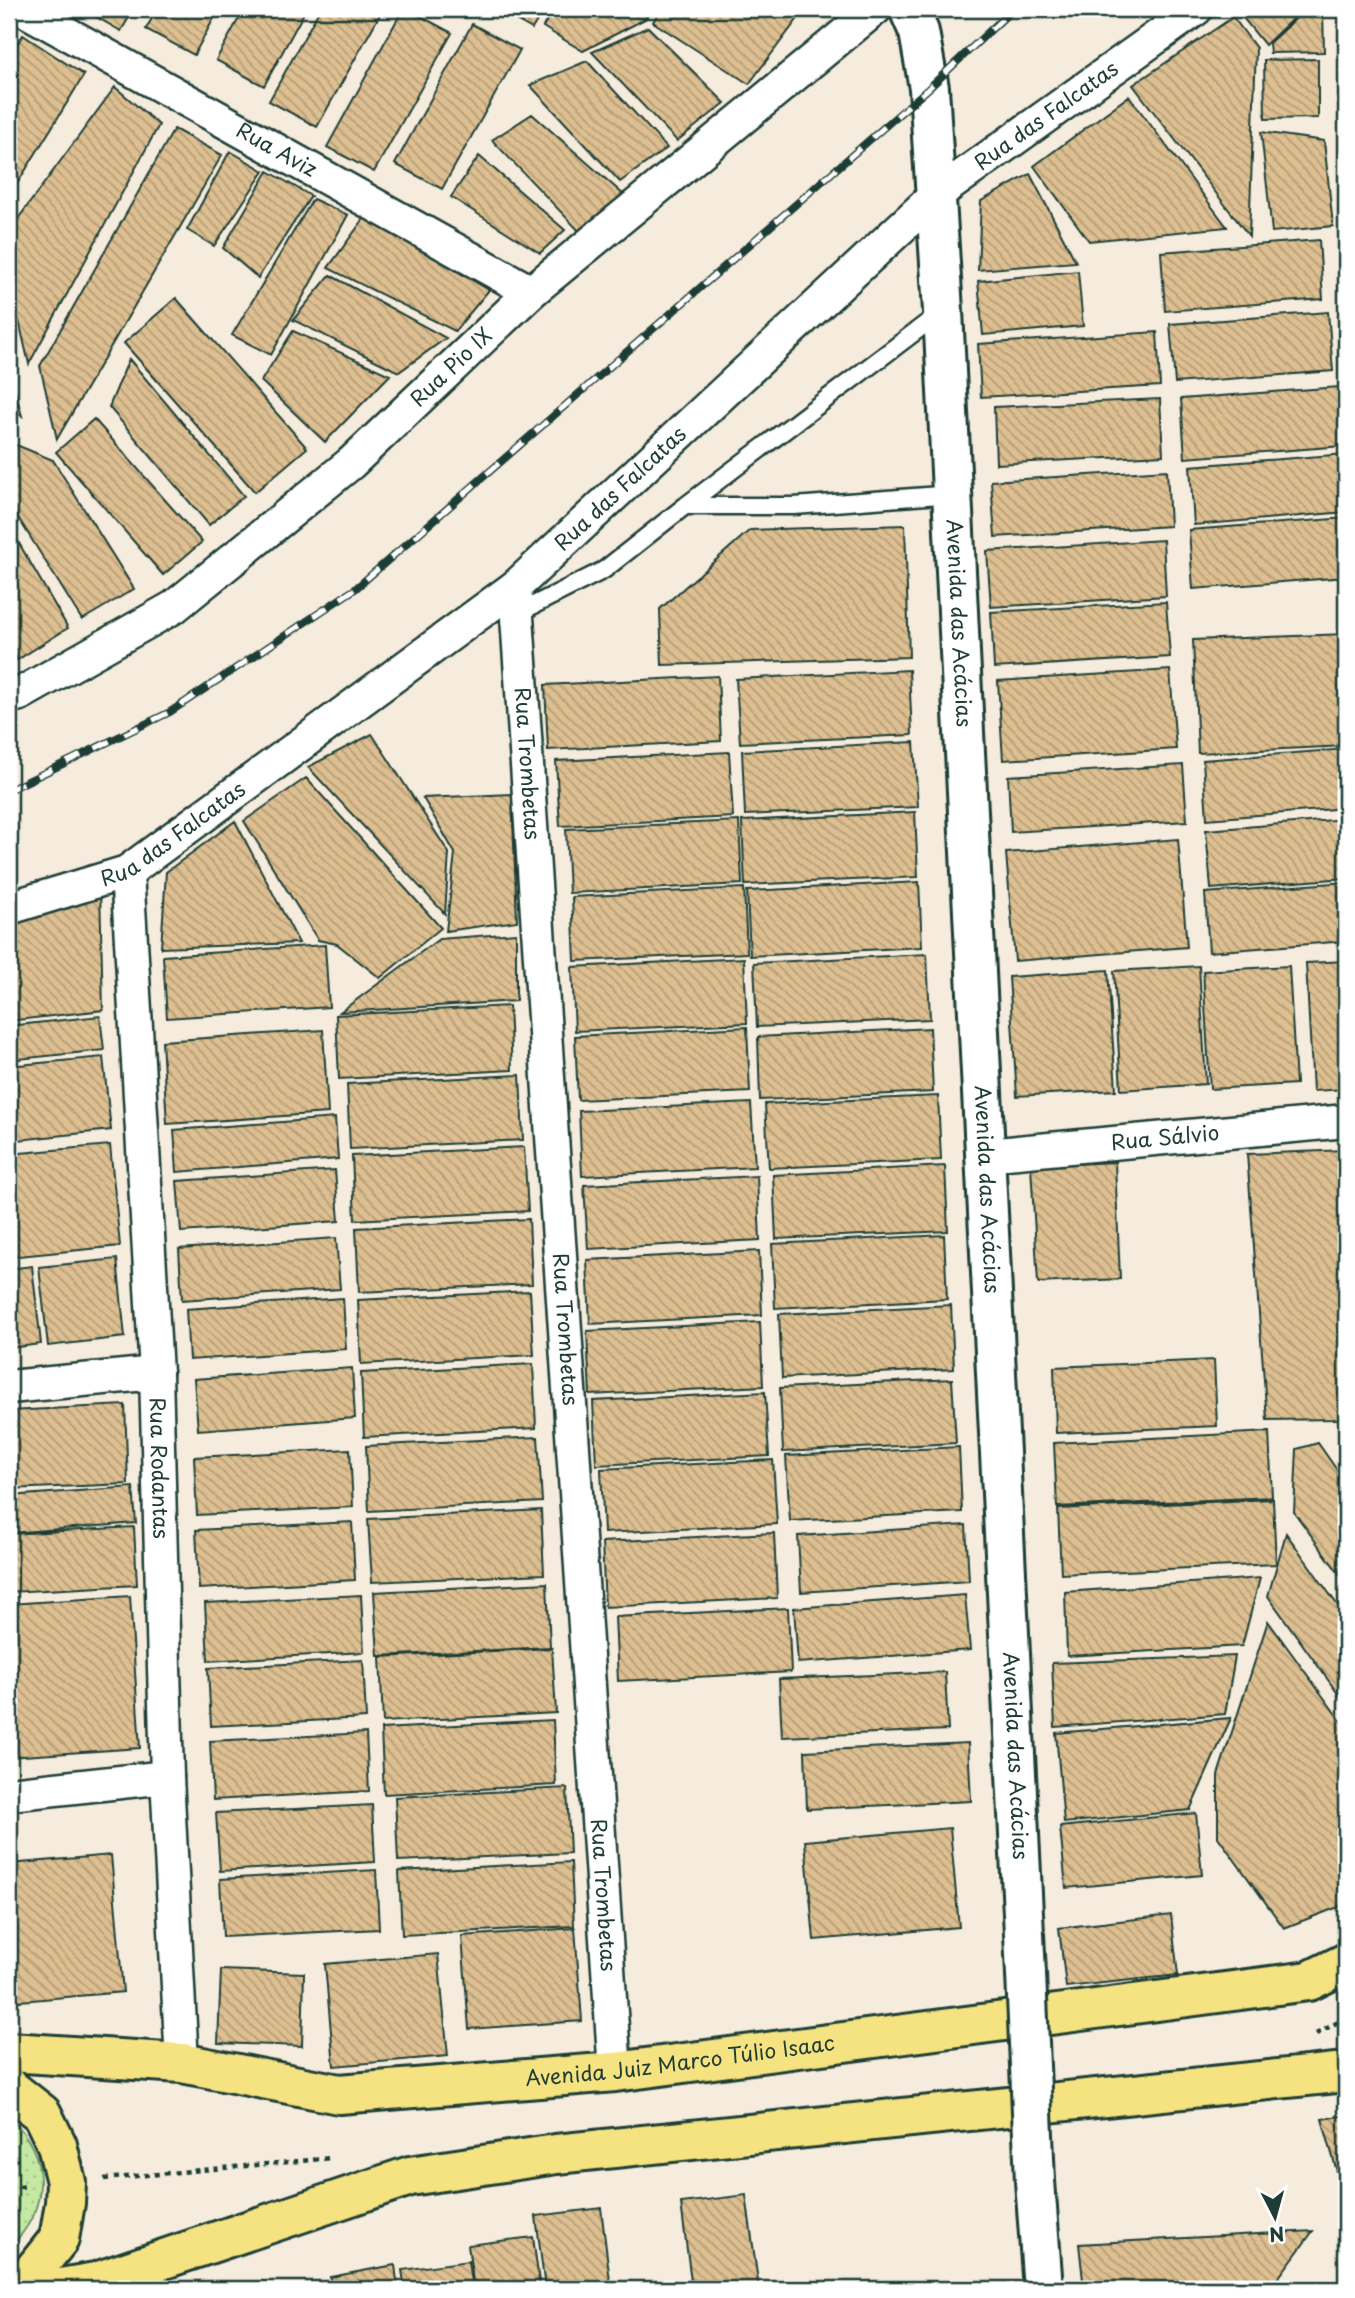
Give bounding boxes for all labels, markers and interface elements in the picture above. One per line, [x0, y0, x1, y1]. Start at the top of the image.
street label: Rua das Falcatas [967, 52, 1124, 177]
street label: Rua Aviz [231, 113, 324, 184]
street label: Rua Pio IX [402, 319, 499, 413]
street label: Rua das Falcatas [546, 417, 692, 557]
street label: Avenida das Acácias [939, 518, 982, 728]
street label: Rua Trombetas [508, 686, 550, 841]
street label: Rua das Falcatas [96, 772, 251, 893]
street label: Avenida das Acácias [968, 1085, 1010, 1294]
street label: Rua Sálvio [1110, 1115, 1221, 1157]
street label: Rua Trombetas [546, 1252, 588, 1406]
street label: Rua Rodantas [143, 1397, 179, 1539]
street label: Avenida das Acácias [996, 1651, 1038, 1860]
street label: Rua Trombetas [584, 1818, 626, 1972]
street label: Avenida Juiz Marco Túlio Isaac [524, 2025, 836, 2093]
north arrow [1240, 2182, 1310, 2252]
text: N [1268, 2220, 1286, 2250]

